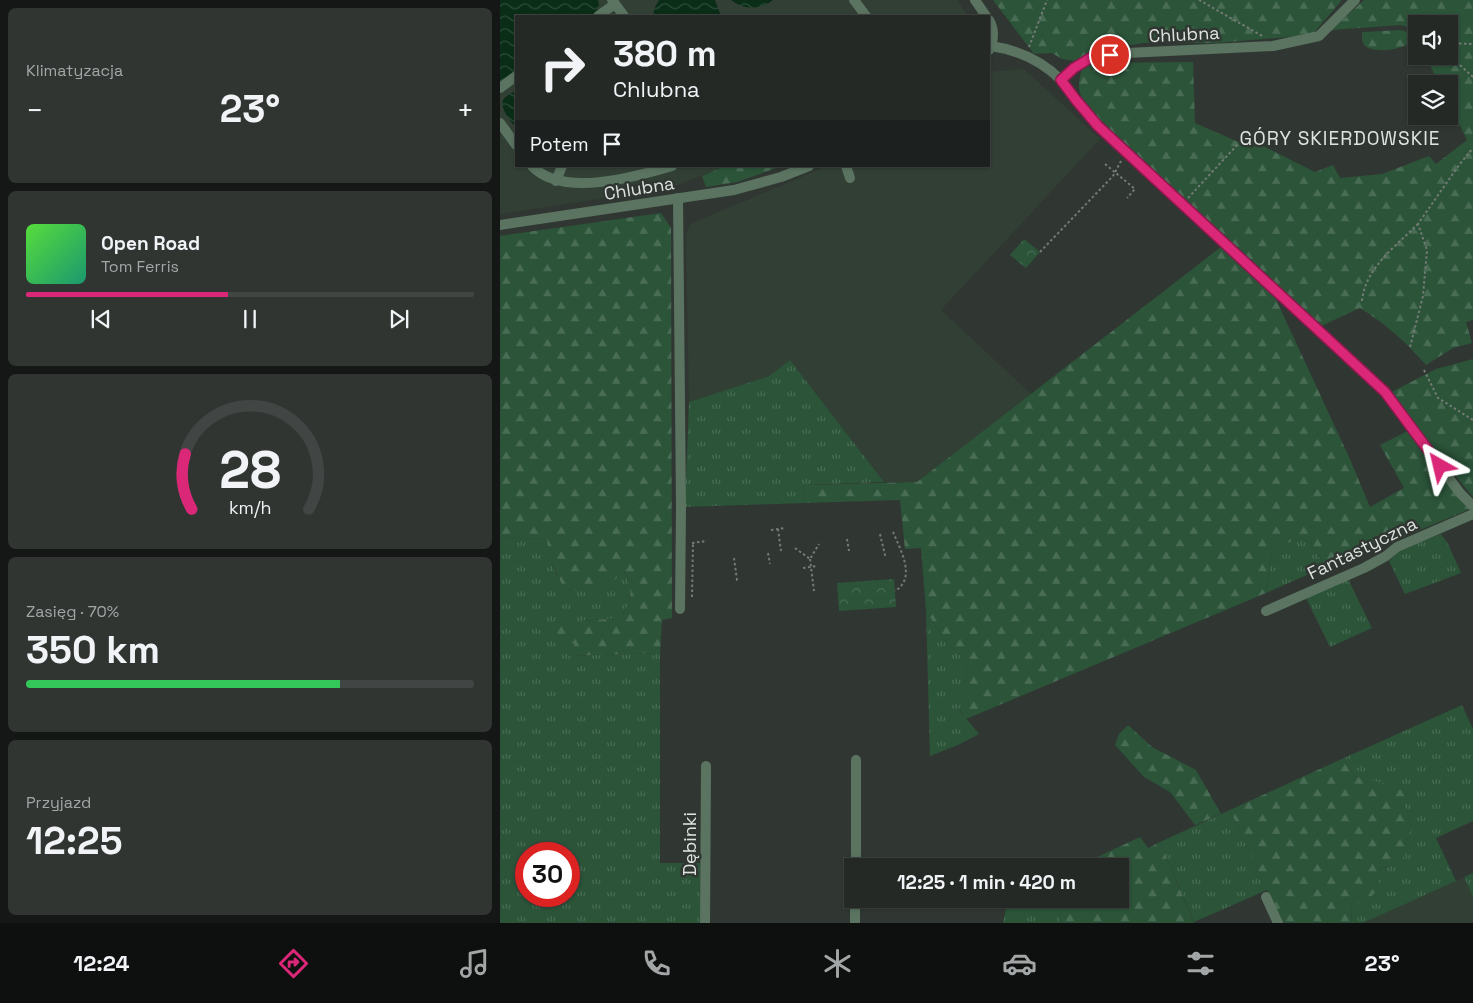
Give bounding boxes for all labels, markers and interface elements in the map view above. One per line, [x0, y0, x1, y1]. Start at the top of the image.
map controls [1408, 15, 1458, 125]
button: sound [1408, 15, 1458, 65]
street label: Chlubna [1148, 21, 1220, 47]
text: 380 m [613, 32, 717, 76]
pin [1089, 34, 1131, 76]
icon: right [530, 35, 595, 100]
icon: arrive [1096, 41, 1124, 69]
text: Klimatyzacja [26, 60, 123, 81]
text: Chlubna [613, 75, 700, 103]
button: layers [1408, 75, 1458, 125]
text: 23° [220, 85, 280, 133]
text: − [26, 92, 43, 128]
text: + [457, 92, 474, 128]
district label: GÓRY SKIERDOWSKIE [1239, 126, 1441, 151]
icon: arrive [598, 130, 626, 158]
text: Potem [530, 132, 588, 157]
street label: Chlubna [602, 171, 676, 205]
text: Open Road [101, 231, 200, 256]
text: Tom Ferris [101, 256, 179, 277]
icon: previous [87, 305, 115, 333]
icon: pause [236, 305, 264, 333]
icon: next [385, 305, 413, 333]
text: 28 [219, 437, 281, 503]
position arrow [1413, 439, 1465, 491]
text: km/h [229, 496, 271, 519]
street label: Fantastyczna [1303, 512, 1421, 584]
text: Zasięg · 70% [26, 601, 119, 622]
text: 350 km [26, 626, 160, 674]
text: Przyjazd [26, 792, 91, 813]
street label: Dębinki [678, 812, 701, 876]
text: 12:25 [26, 817, 122, 865]
speed limit sign: 30 [515, 842, 580, 907]
text: 12:25 · 1 min · 420 m [897, 870, 1076, 895]
icon: directions [276, 946, 311, 981]
icon: music [457, 946, 492, 981]
icon: phone [639, 946, 674, 981]
icon: climate [820, 946, 855, 981]
icon: car [1002, 946, 1037, 981]
icon: filters [1183, 946, 1218, 981]
text: 12:24 [73, 949, 130, 977]
text: 23° [1365, 949, 1400, 977]

